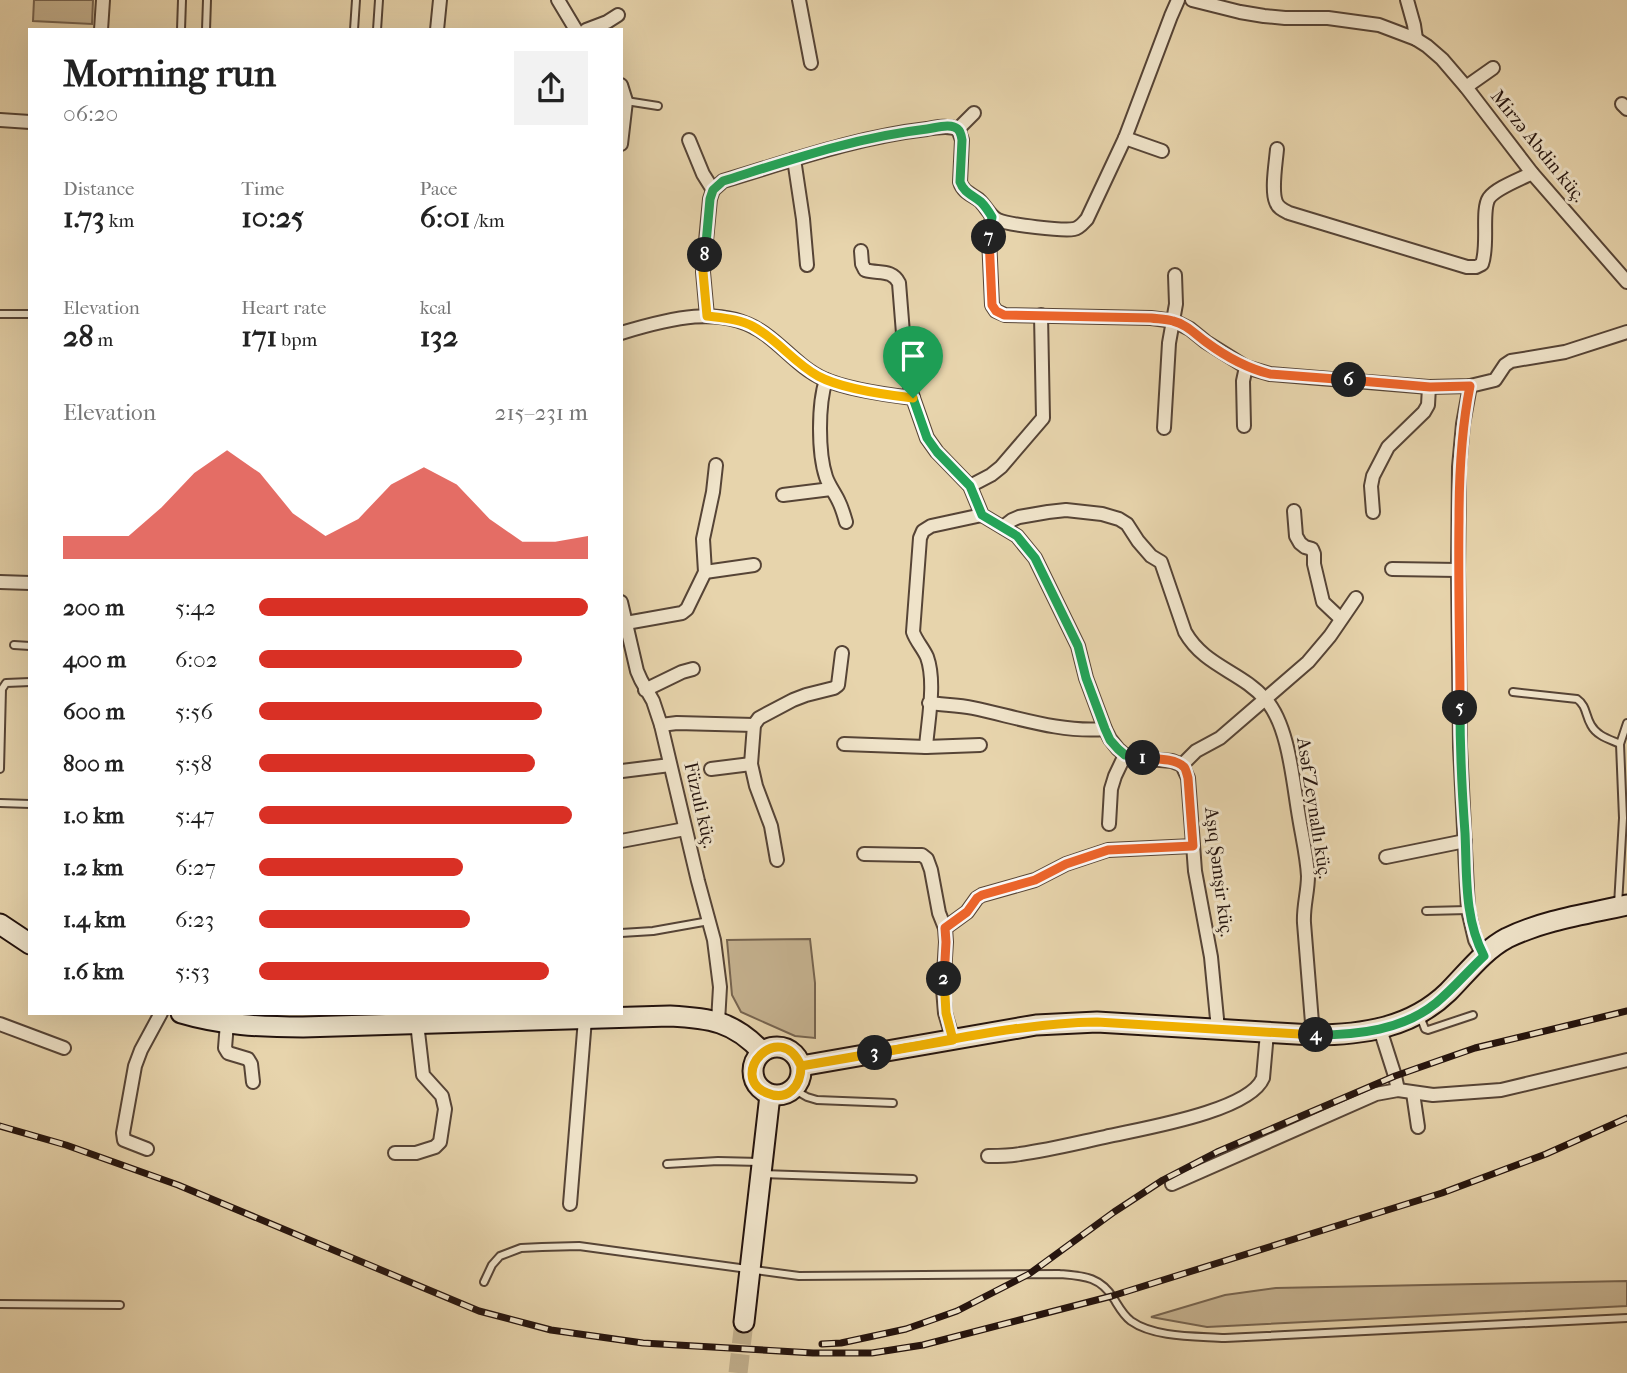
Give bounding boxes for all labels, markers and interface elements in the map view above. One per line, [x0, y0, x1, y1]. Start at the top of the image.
text: Morning run [63, 51, 276, 96]
button: share [514, 51, 588, 125]
street label: Mirzə Abdin küç. [1486, 85, 1590, 207]
text: 06:20 [63, 100, 118, 127]
text: Distance [63, 178, 134, 200]
text: Time [241, 178, 285, 200]
text: Pace [420, 178, 458, 200]
text: 1.73 [63, 200, 105, 235]
text: 10:25 [241, 200, 304, 235]
text: 6:01 [420, 200, 470, 235]
text: km [105, 210, 134, 232]
text: /km [470, 210, 505, 232]
pin: 7 [972, 219, 1006, 254]
text: 7 [984, 225, 993, 247]
pin: 8 [688, 238, 722, 272]
text: 8 [700, 243, 709, 265]
text: Elevation [63, 297, 140, 319]
text: Heart rate [241, 297, 326, 319]
text: kcal [420, 297, 452, 319]
text: 28 [63, 319, 94, 354]
text: 171 [241, 319, 277, 354]
text: 132 [420, 319, 458, 354]
pin [883, 326, 943, 398]
text: m [94, 329, 113, 351]
text: bpm [277, 329, 317, 351]
icon: arrive [894, 337, 932, 375]
pin: 6 [1332, 362, 1366, 398]
text: 6 [1343, 368, 1354, 390]
text: Elevation [63, 399, 156, 426]
text: 215–231 m [495, 399, 588, 426]
text: 200 m [63, 594, 124, 621]
text: 5:42 [175, 594, 216, 621]
text: 400 m [63, 646, 126, 673]
text: 6:02 [175, 646, 218, 673]
pin: 5 [1442, 690, 1478, 726]
text: 5 [1455, 696, 1464, 718]
text: 600 m [63, 698, 125, 725]
text: 5:56 [175, 698, 213, 725]
street label: Asəf Zeynallı küç. [1292, 735, 1336, 880]
pin: 1 [1126, 740, 1160, 776]
text: 1 [1139, 746, 1146, 768]
text: 800 m [63, 750, 124, 777]
text: 5:58 [175, 750, 212, 777]
street label: Füzuli küç. [679, 760, 721, 850]
text: 1.0 km [63, 802, 124, 829]
text: 5:47 [175, 802, 215, 829]
street label: Aşıq Şəmşir küç. [1200, 805, 1238, 938]
text: 1.2 km [63, 854, 123, 881]
text: 6:27 [175, 854, 216, 881]
text: 1.4 km [63, 906, 126, 933]
text: 6:23 [175, 906, 214, 933]
text: 1.6 km [63, 958, 124, 985]
text: 5:53 [175, 958, 210, 985]
pin: 2 [926, 962, 962, 996]
text: 2 [939, 967, 948, 989]
pin: 4 [1298, 1018, 1334, 1052]
text: 4 [1310, 1023, 1321, 1045]
pin: 3 [858, 1036, 892, 1070]
text: 3 [871, 1041, 878, 1063]

